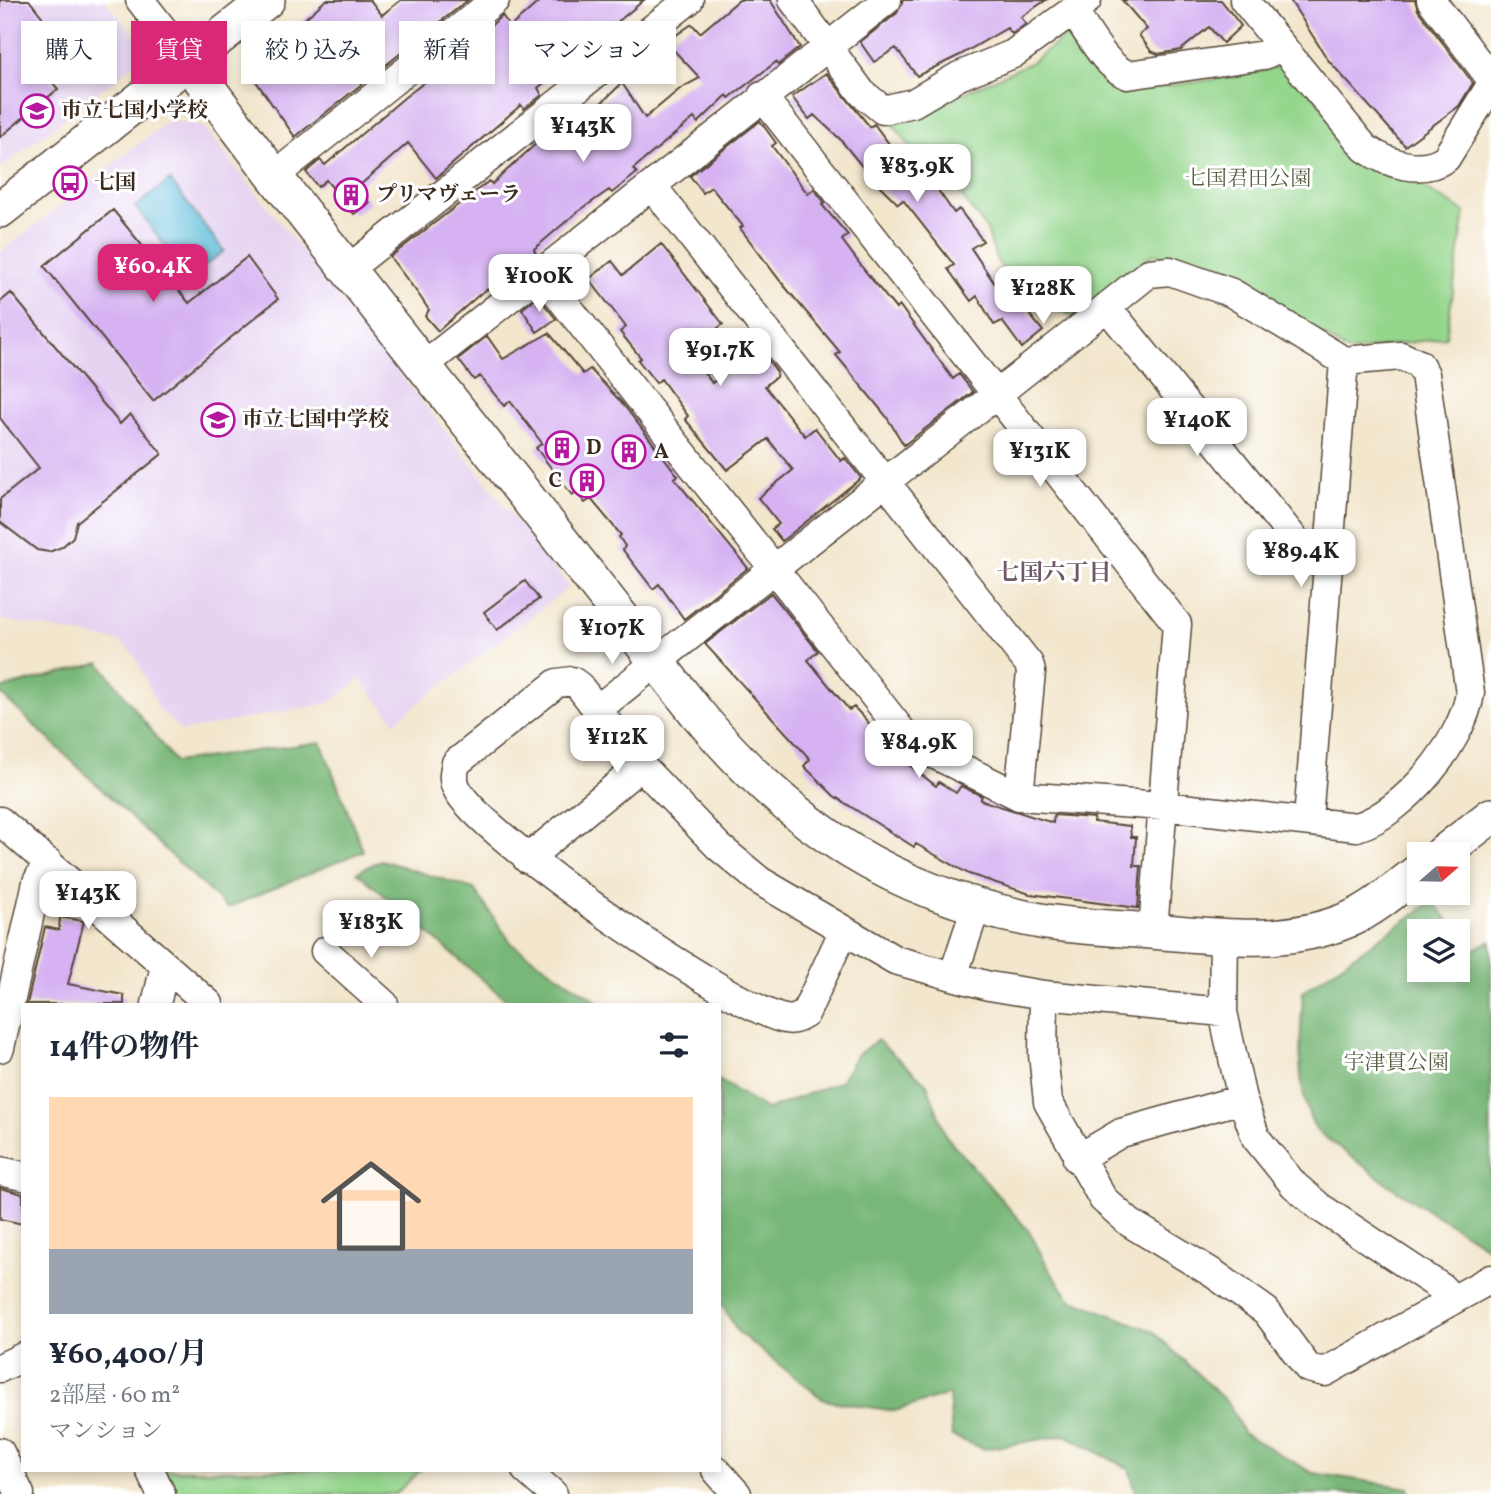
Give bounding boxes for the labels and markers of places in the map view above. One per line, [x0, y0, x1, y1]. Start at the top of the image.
school or university icon: 市立七国小学校 [18, 92, 56, 130]
place label: 市立七国小学校 [61, 97, 208, 126]
pin: ¥143K [534, 104, 632, 164]
pin: ¥83.9K [860, 144, 974, 204]
bus stop icon: 七国 [51, 164, 89, 202]
place label: 七国 [94, 169, 136, 198]
building icon: プリマヴェーラ [332, 176, 370, 214]
place label: プリマヴェーラ [376, 181, 521, 210]
pin: ¥60.4K [96, 244, 210, 304]
pin: ¥100K [490, 254, 588, 314]
pin: ¥128K [994, 266, 1092, 326]
pin: ¥91.7K [663, 328, 777, 388]
pin: ¥140K [1148, 398, 1246, 458]
school or university icon: 市立七国中学校 [199, 401, 237, 439]
place label: 市立七国中学校 [242, 406, 389, 435]
building icon: D [543, 429, 581, 467]
pin: ¥131K [991, 430, 1089, 489]
building icon: A [610, 433, 648, 471]
place label: D [586, 434, 601, 463]
place label: A [654, 438, 669, 467]
building icon: C [568, 462, 606, 500]
place label: C [548, 467, 562, 496]
pin: ¥89.4K [1244, 530, 1358, 589]
pin: ¥107K [563, 606, 661, 666]
pin: ¥112K [568, 716, 666, 775]
pin: ¥84.9K [862, 720, 976, 780]
pin: ¥143K [39, 872, 137, 931]
pin: ¥183K [322, 900, 420, 960]

